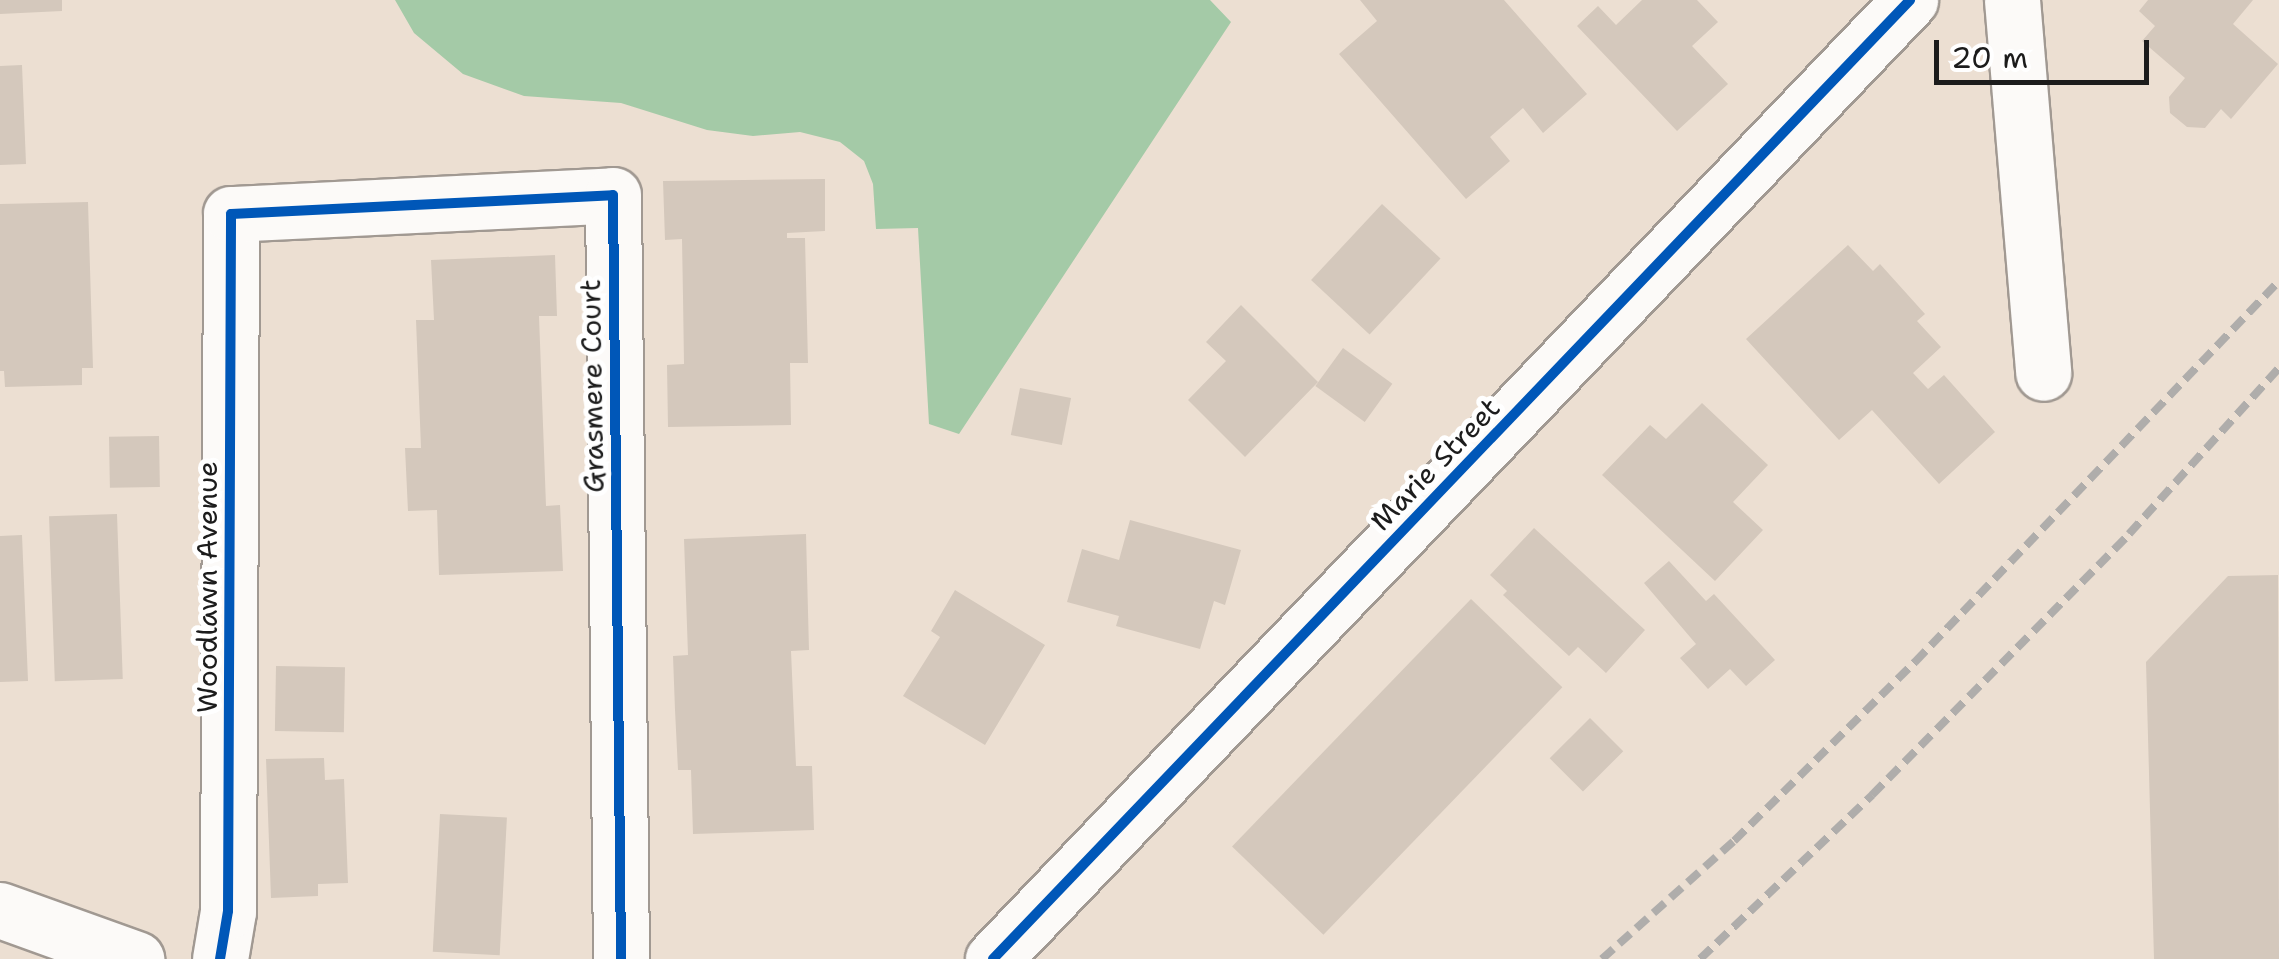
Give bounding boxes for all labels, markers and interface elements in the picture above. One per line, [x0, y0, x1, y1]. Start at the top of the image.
scale bar [1939, 20, 2154, 82]
text: 20 m [1951, 37, 2028, 78]
street label: Grasmere Court [573, 279, 611, 493]
street label: Marie Street [1363, 391, 1507, 537]
street label: Woodlawn Avenue [190, 461, 224, 713]

